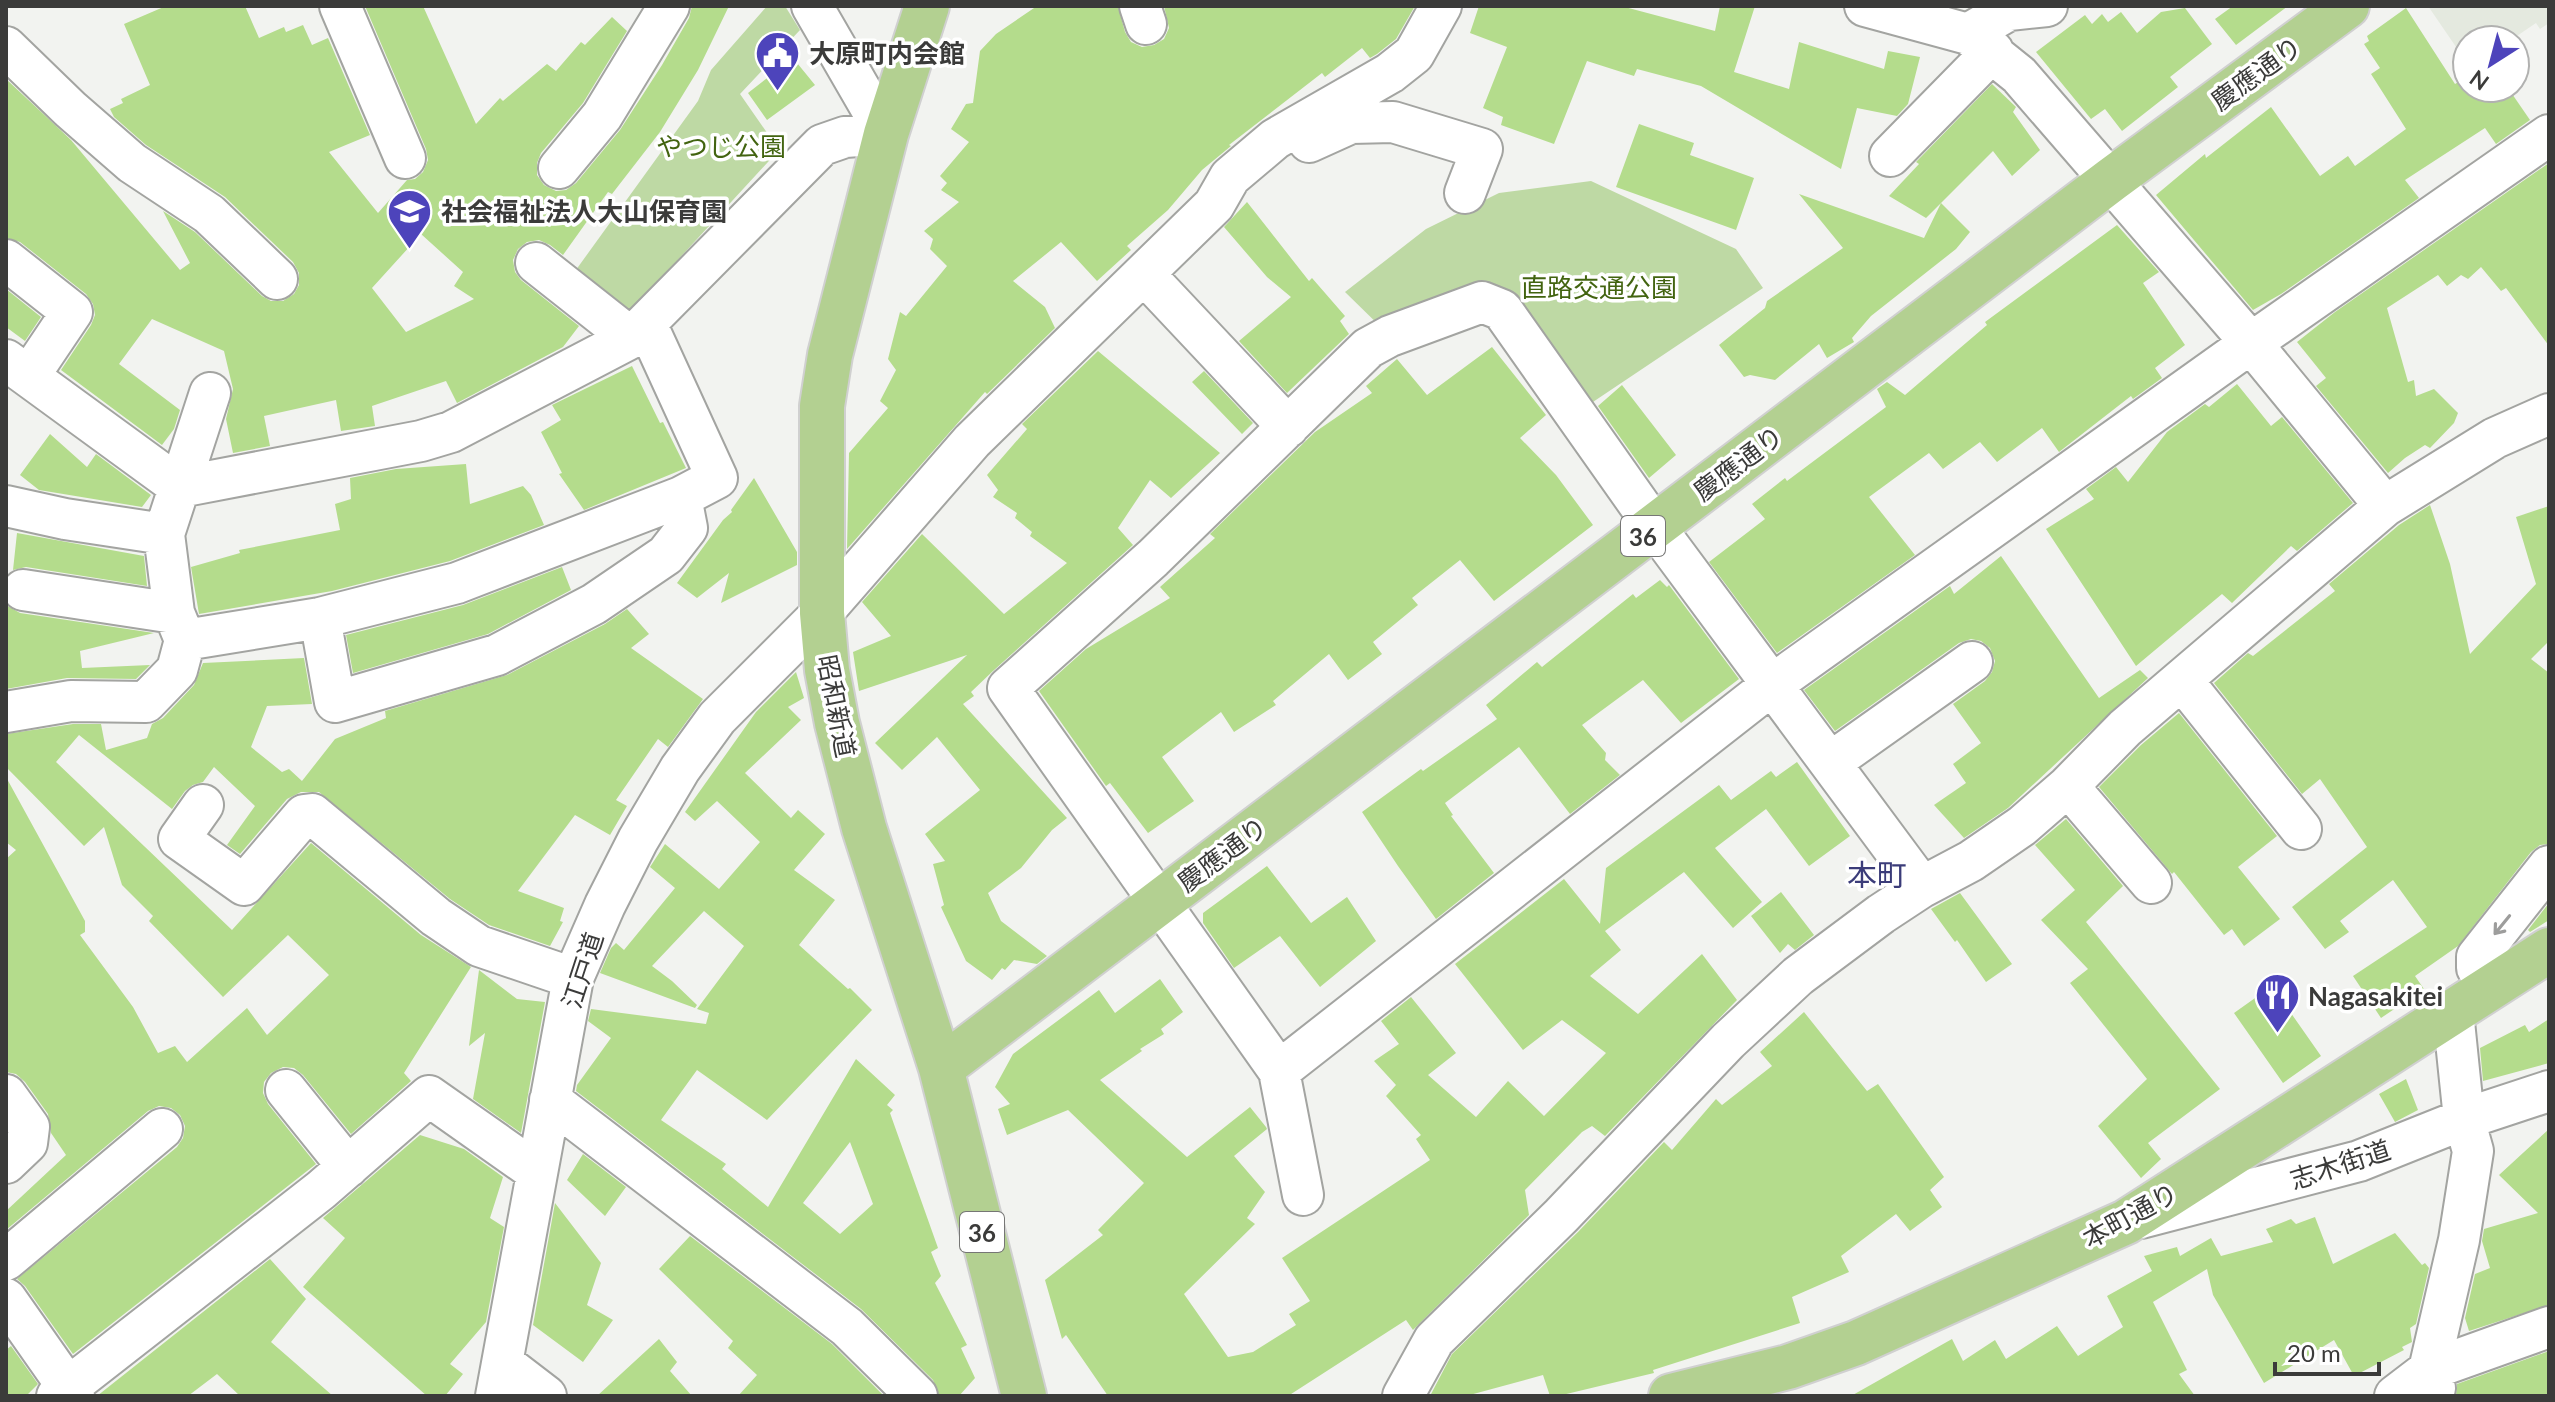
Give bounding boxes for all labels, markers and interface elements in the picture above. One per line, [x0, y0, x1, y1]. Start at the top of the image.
north arrow [2451, 24, 2531, 104]
public building icon: 大原町内会館 [754, 29, 802, 92]
street label: 慶應通り [2205, 29, 2307, 117]
place label: 大原町内会館 [809, 37, 965, 69]
text: N [2464, 65, 2494, 96]
park label: やつじ公園 [656, 130, 786, 162]
school or university icon: 社会福祉法人大山保育園 [386, 187, 434, 250]
place label: 社会福祉法人大山保育園 [441, 195, 727, 227]
park label: 直路交通公園 [1521, 271, 1677, 303]
street label: 慶應通り [1687, 419, 1789, 507]
road number: 36 [1621, 516, 1665, 556]
street label: 昭和新道 [811, 652, 863, 760]
street label: 慶應通り [1171, 810, 1273, 898]
district label: 本町 [1847, 856, 1907, 892]
one-way arrow [2493, 914, 2511, 935]
street label: 江戸道 [555, 928, 609, 1012]
restaurant icon: Nagasakitei [2253, 972, 2301, 1035]
place label: Nagasakitei [2308, 980, 2443, 1012]
street label: 志木街道 [2286, 1133, 2394, 1195]
street label: 本町通り [2077, 1176, 2183, 1254]
road number: 36 [960, 1212, 1004, 1252]
scale bar [2275, 1326, 2379, 1376]
text: 20 m [2287, 1338, 2341, 1367]

